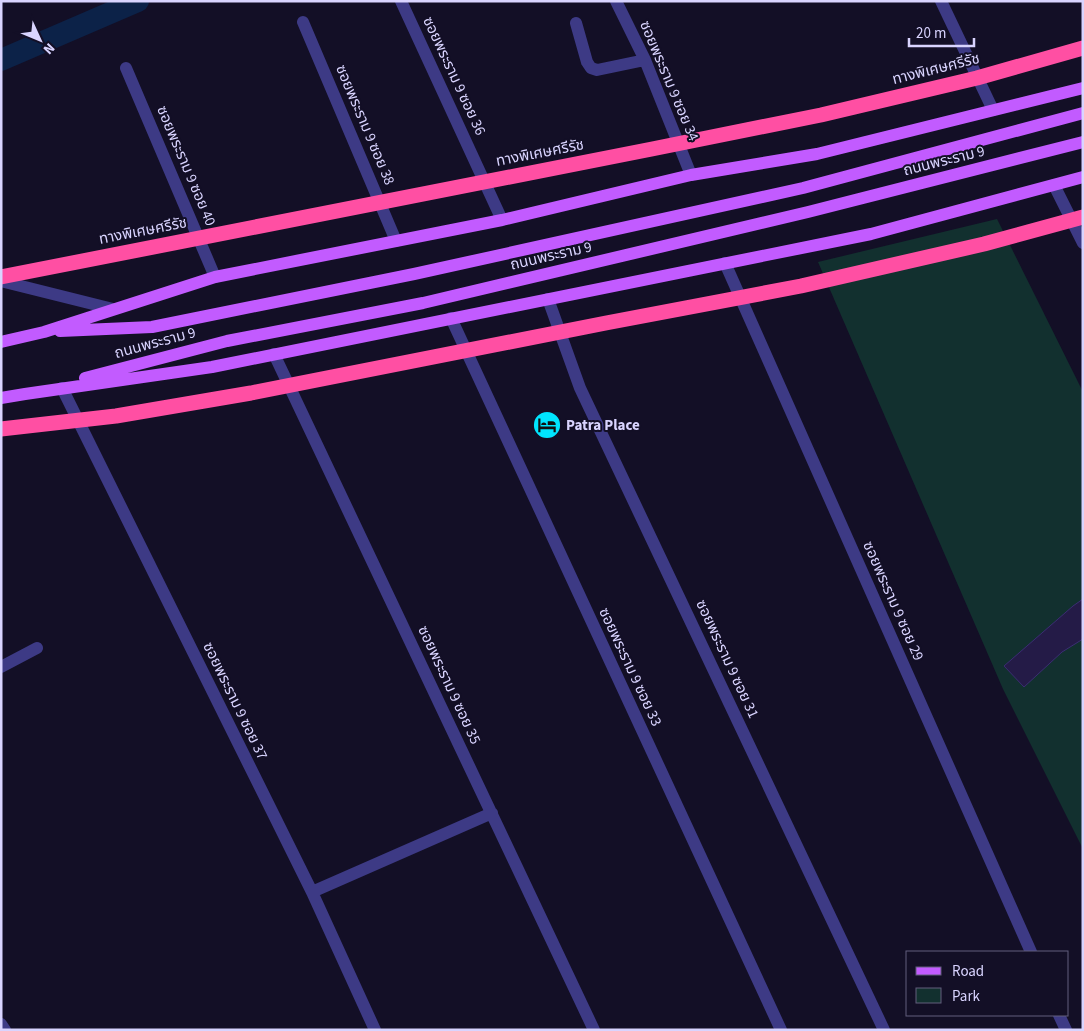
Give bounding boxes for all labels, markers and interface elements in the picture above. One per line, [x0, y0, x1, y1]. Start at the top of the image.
street label: ซอยพระราม 9 ซอย 36 [417, 13, 491, 139]
north arrow [15, 15, 65, 65]
scale bar [909, 15, 974, 47]
street label: ซอยพระราม 9 ซอย 34 [634, 18, 704, 145]
text: 20 m [916, 23, 946, 44]
text: N [38, 38, 59, 59]
street label: ทางพิเศษศรีรัช [890, 48, 982, 90]
street label: ซอยพระราม 9 ซอย 38 [330, 62, 400, 188]
street label: ซอยพระราม 9 ซอย 40 [151, 103, 221, 229]
street label: ทางพิเศษศรีรัช [494, 134, 586, 172]
street label: ถนนพระราม 9 [901, 141, 987, 181]
street label: ทางพิเศษศรีรัช [97, 212, 189, 250]
street label: ถนนพระราม 9 [508, 236, 594, 276]
street label: ถนนพระราม 9 [112, 322, 198, 364]
hotel icon: Patra Place [532, 410, 562, 440]
place label: Patra Place [566, 415, 640, 436]
street label: ซอยพระราม 9 ซอย 29 [857, 538, 929, 664]
street label: ซอยพระราม 9 ซอย 31 [690, 596, 764, 722]
street label: ซอยพระราม 9 ซอย 33 [593, 604, 667, 730]
street label: ซอยพระราม 9 ซอย 35 [412, 622, 486, 748]
street label: ซอยพระราม 9 ซอย 37 [197, 639, 273, 763]
legend [906, 951, 1069, 1016]
text: Road [952, 961, 984, 982]
text: Park [952, 986, 981, 1007]

